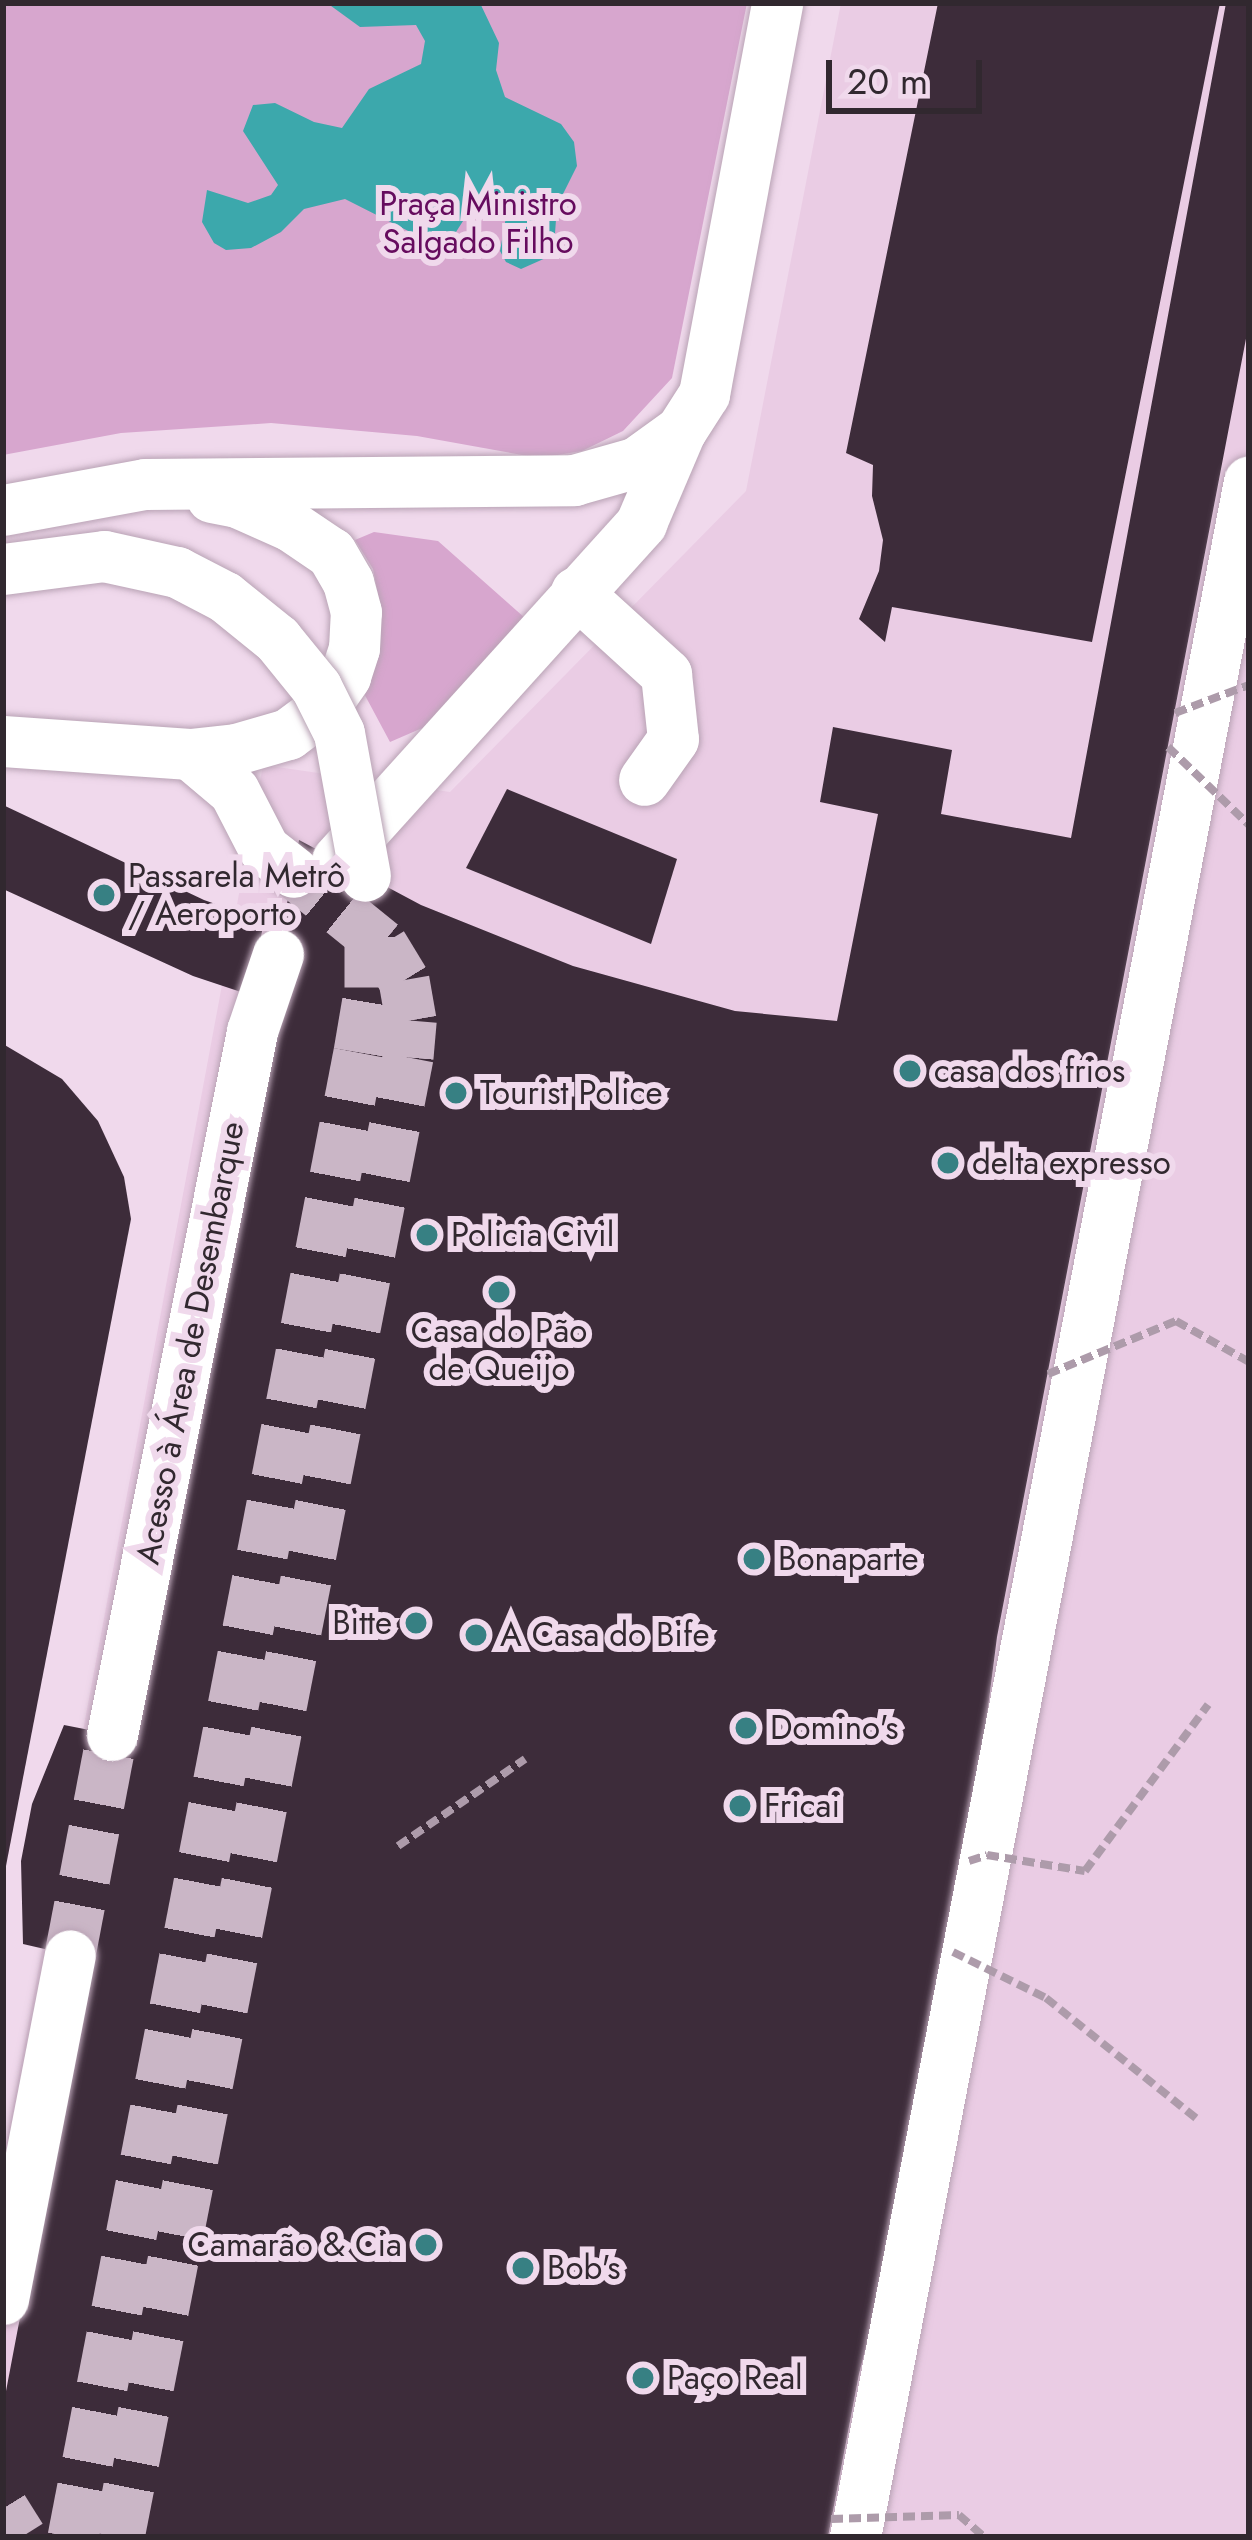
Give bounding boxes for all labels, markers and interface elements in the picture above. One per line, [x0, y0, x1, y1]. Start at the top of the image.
scale bar [832, 36, 988, 110]
text: 20 m [847, 55, 928, 107]
park label: Praça Ministro Salgado Filho [379, 184, 577, 262]
place label: Passarela Metrô / Aeroporto [128, 856, 345, 934]
marker: Passarela Metrô / Aeroporto [91, 882, 117, 908]
place label: casa dos frios [934, 1051, 1125, 1091]
marker: casa dos frios [897, 1058, 923, 1084]
place label: Tourist Police [480, 1073, 662, 1113]
marker: Tourist Police [443, 1080, 469, 1106]
street label: Acesso à Área de Desembarque [128, 1118, 252, 1568]
place label: delta expresso [972, 1143, 1171, 1183]
marker: delta expresso [935, 1150, 961, 1176]
place label: Policia Civil [451, 1215, 614, 1255]
marker: Policia Civil [414, 1222, 440, 1248]
marker: Casa do Pão de Queijo [486, 1279, 512, 1305]
place label: Casa do Pão de Queijo [411, 1311, 587, 1389]
place label: Bonaparte [778, 1539, 919, 1579]
marker: Bonaparte [741, 1546, 767, 1572]
place label: Bitte [332, 1603, 392, 1643]
marker: Bitte [403, 1610, 429, 1636]
place label: A Casa do Bife [500, 1615, 709, 1655]
marker: A Casa do Bife [463, 1622, 489, 1648]
place label: Domino's [770, 1708, 899, 1748]
marker: Domino's [733, 1715, 759, 1741]
place label: Fricai [764, 1786, 840, 1826]
marker: Fricai [727, 1793, 753, 1819]
place label: Camarão & Cia [187, 2225, 402, 2265]
marker: Camarão & Cia [413, 2232, 439, 2258]
place label: Bob's [547, 2248, 621, 2288]
marker: Bob's [510, 2255, 536, 2281]
place label: Paço Real [667, 2358, 803, 2398]
marker: Paço Real [630, 2365, 656, 2391]

